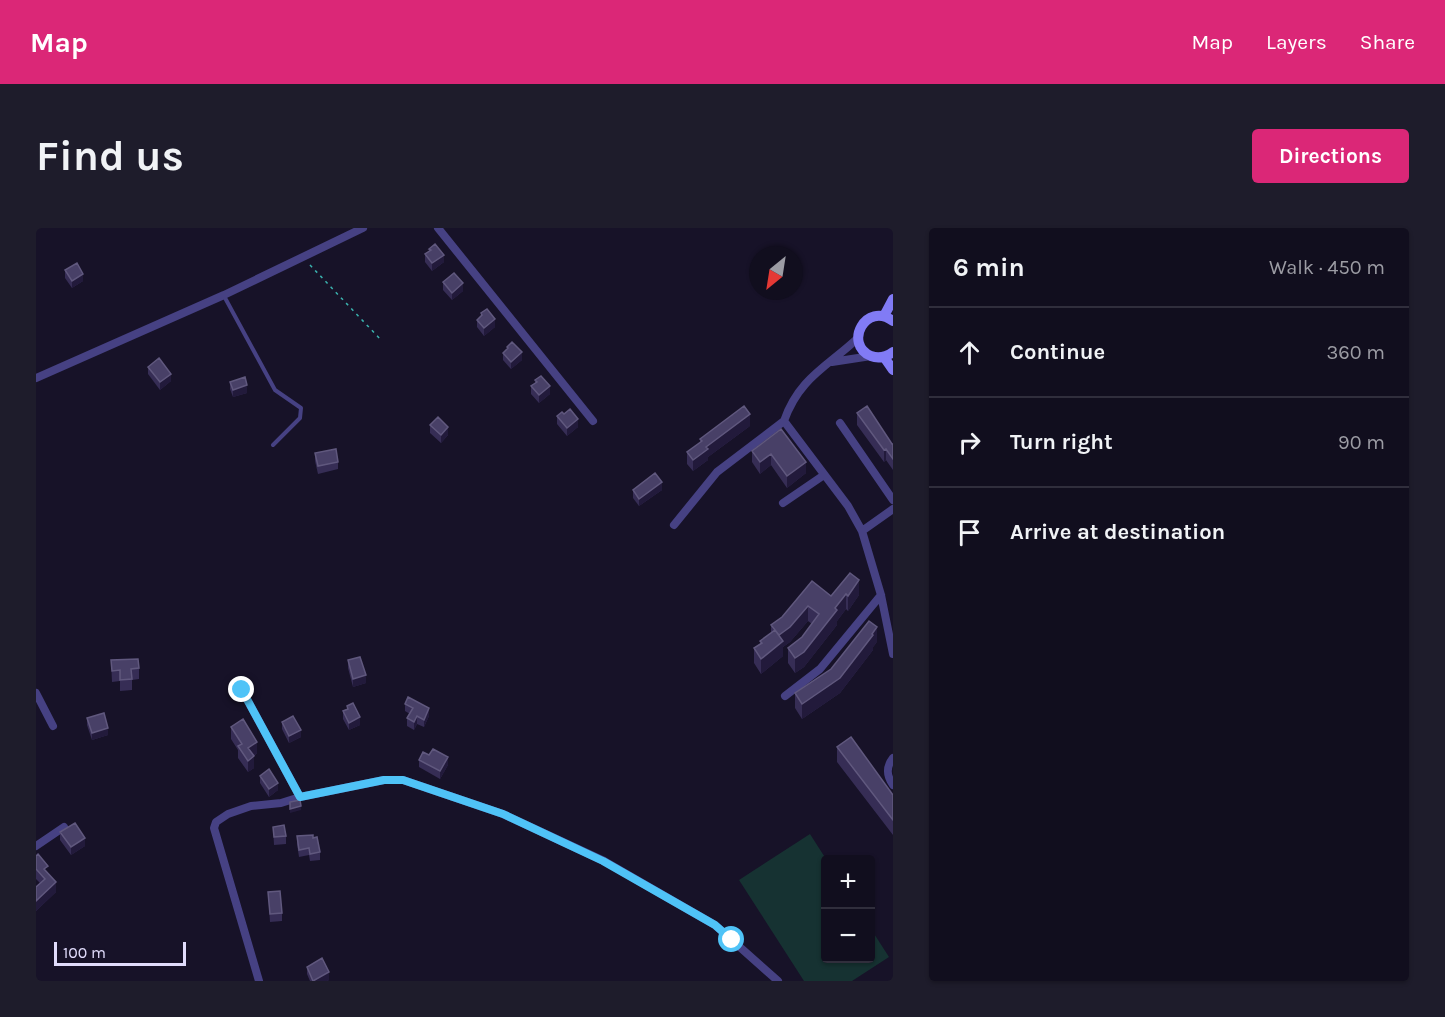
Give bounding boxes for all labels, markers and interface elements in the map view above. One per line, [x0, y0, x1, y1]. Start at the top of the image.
text: Map [30, 26, 88, 59]
text: Map [1191, 30, 1233, 54]
text: Layers [1266, 30, 1327, 54]
text: Share [1360, 30, 1415, 54]
button: Directions [1252, 129, 1409, 183]
text: Find us [36, 131, 184, 181]
north arrow [749, 246, 803, 300]
text: 6 min [953, 252, 1025, 283]
text: Walk · 450 m [1269, 256, 1385, 279]
icon: ahead [953, 336, 986, 369]
text: Continue [1010, 339, 1105, 365]
text: 360 m [1326, 341, 1385, 364]
icon: right [953, 426, 986, 459]
text: Turn right [1010, 429, 1113, 455]
text: 90 m [1338, 431, 1385, 454]
icon: arrive [953, 516, 986, 549]
text: Arrive at destination [1010, 519, 1225, 545]
route end [228, 676, 254, 702]
map controls [821, 855, 875, 963]
button: + [821, 855, 875, 909]
button: − [821, 909, 875, 963]
route start [718, 926, 744, 952]
scale bar [54, 939, 186, 966]
text: 100 m [63, 943, 106, 962]

